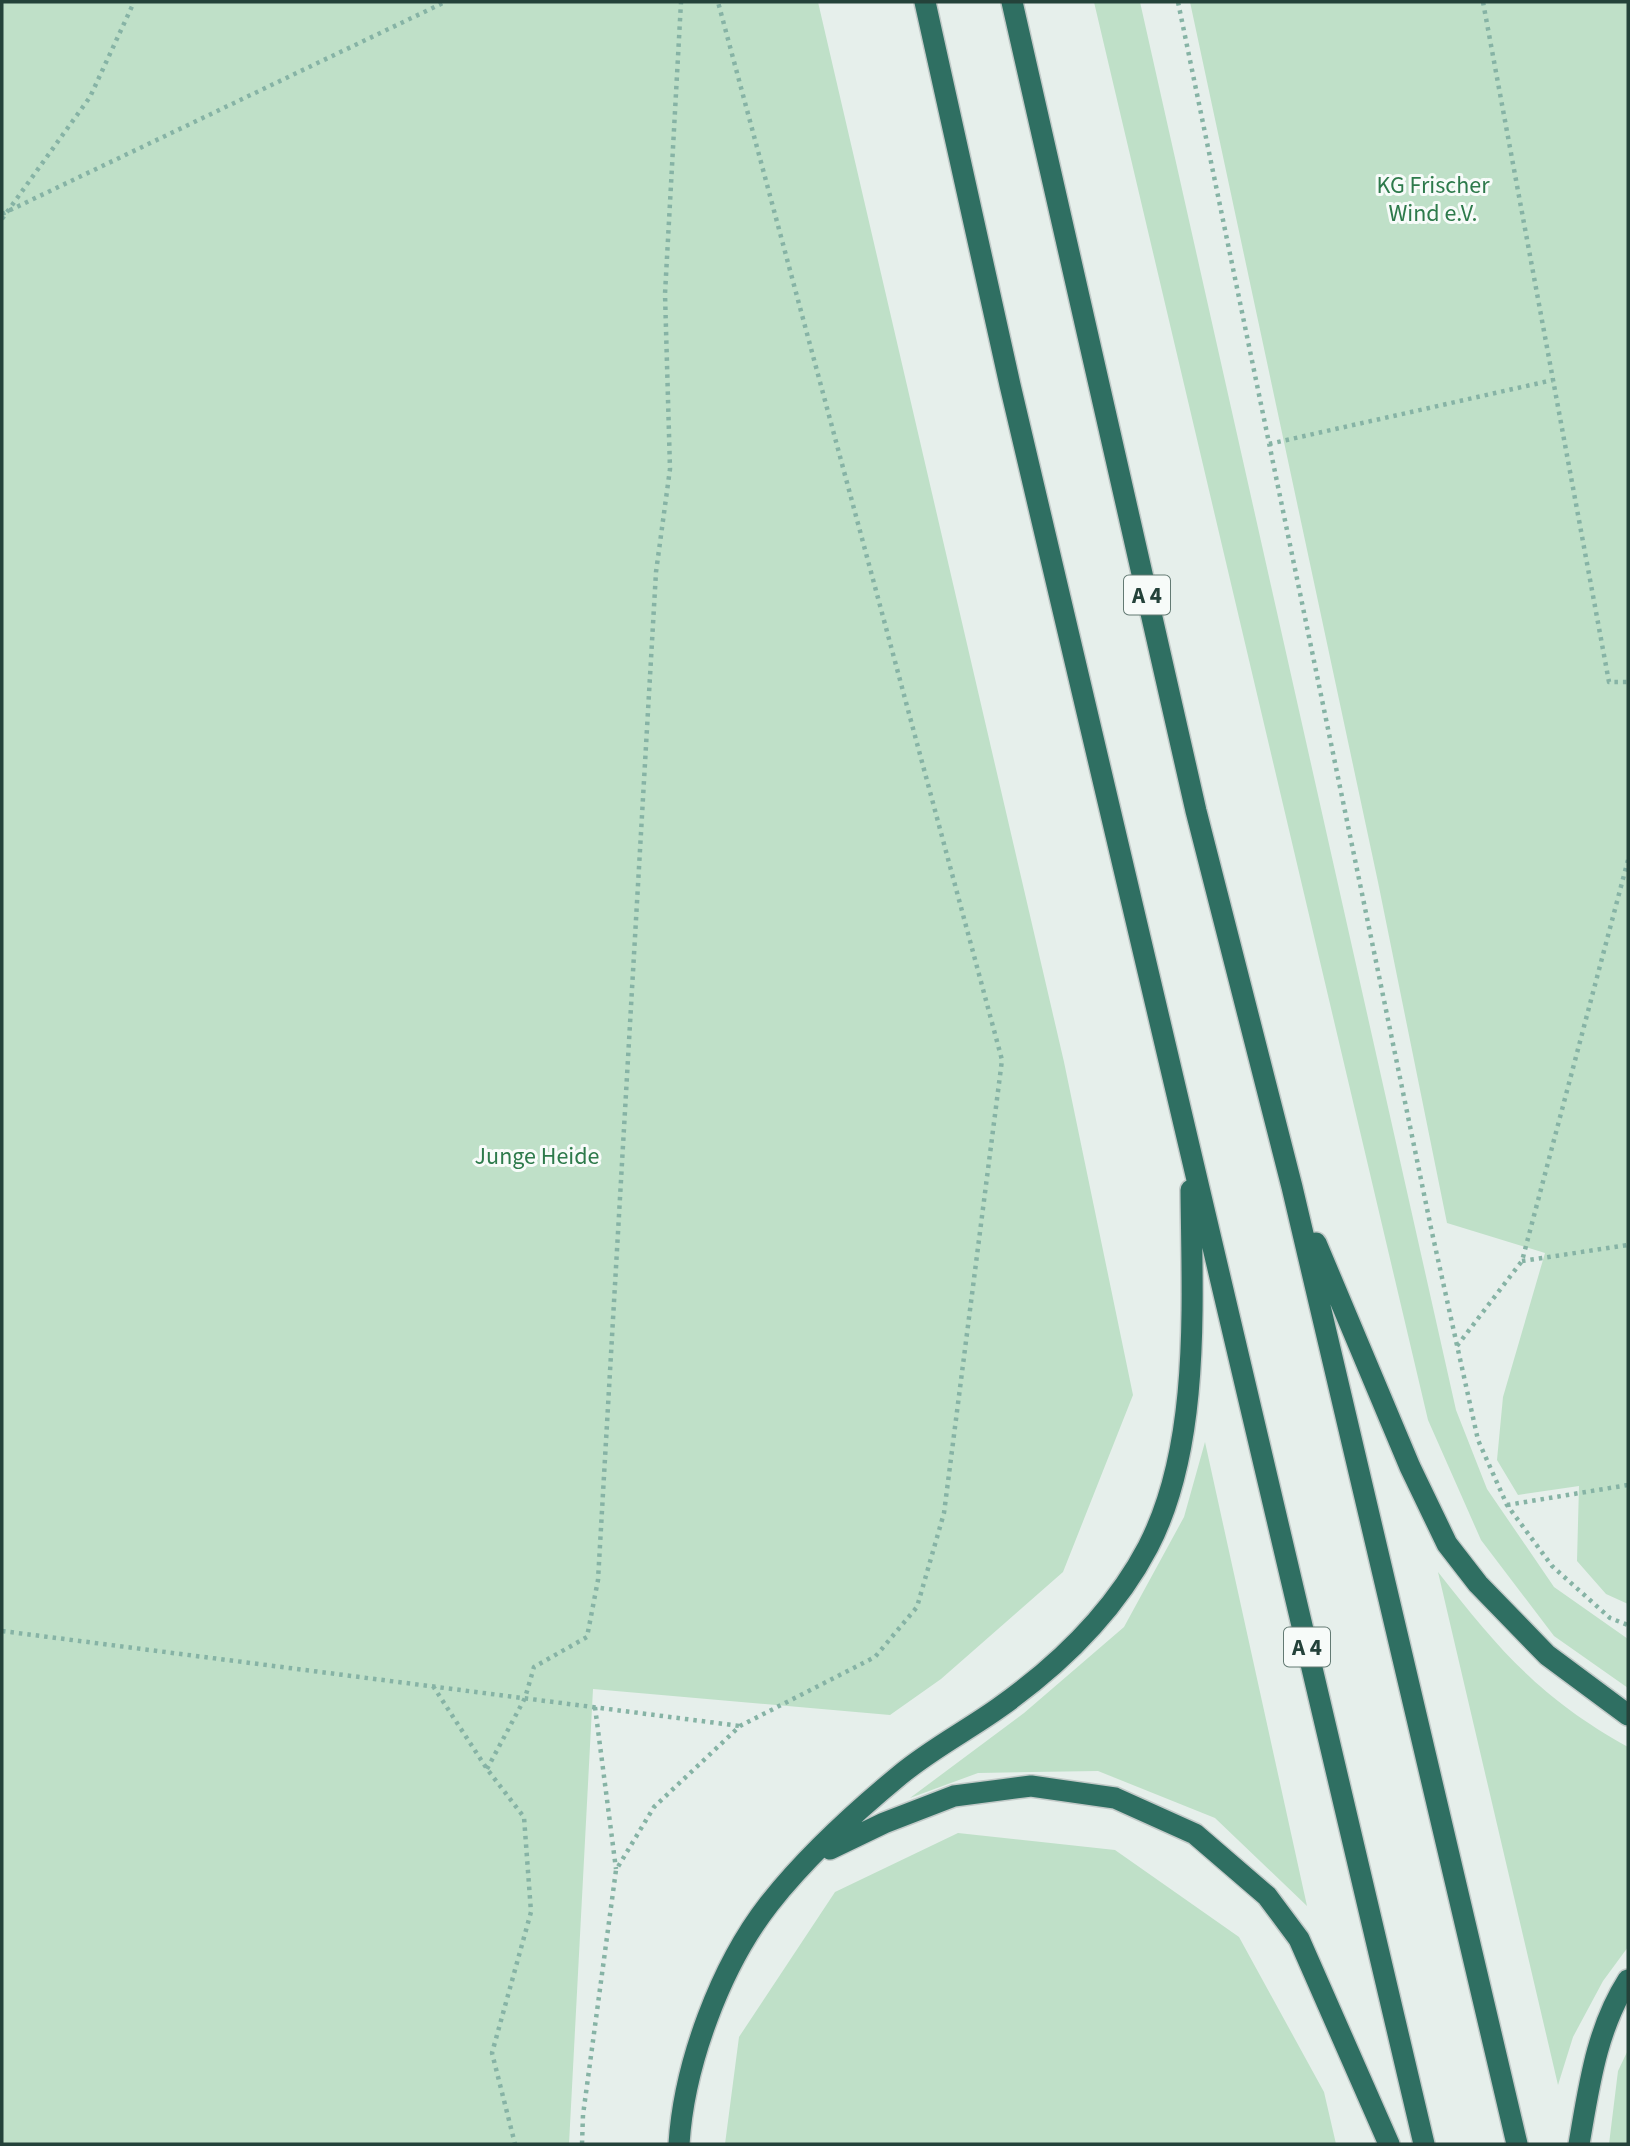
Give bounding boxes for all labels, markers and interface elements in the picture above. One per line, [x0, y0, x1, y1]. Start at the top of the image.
park label: KG Frischer Wind e.V. [1377, 168, 1490, 231]
road number: A 4 [1124, 576, 1170, 614]
park label: Junge Heide [475, 1139, 599, 1174]
road number: A 4 [1284, 1628, 1330, 1666]

